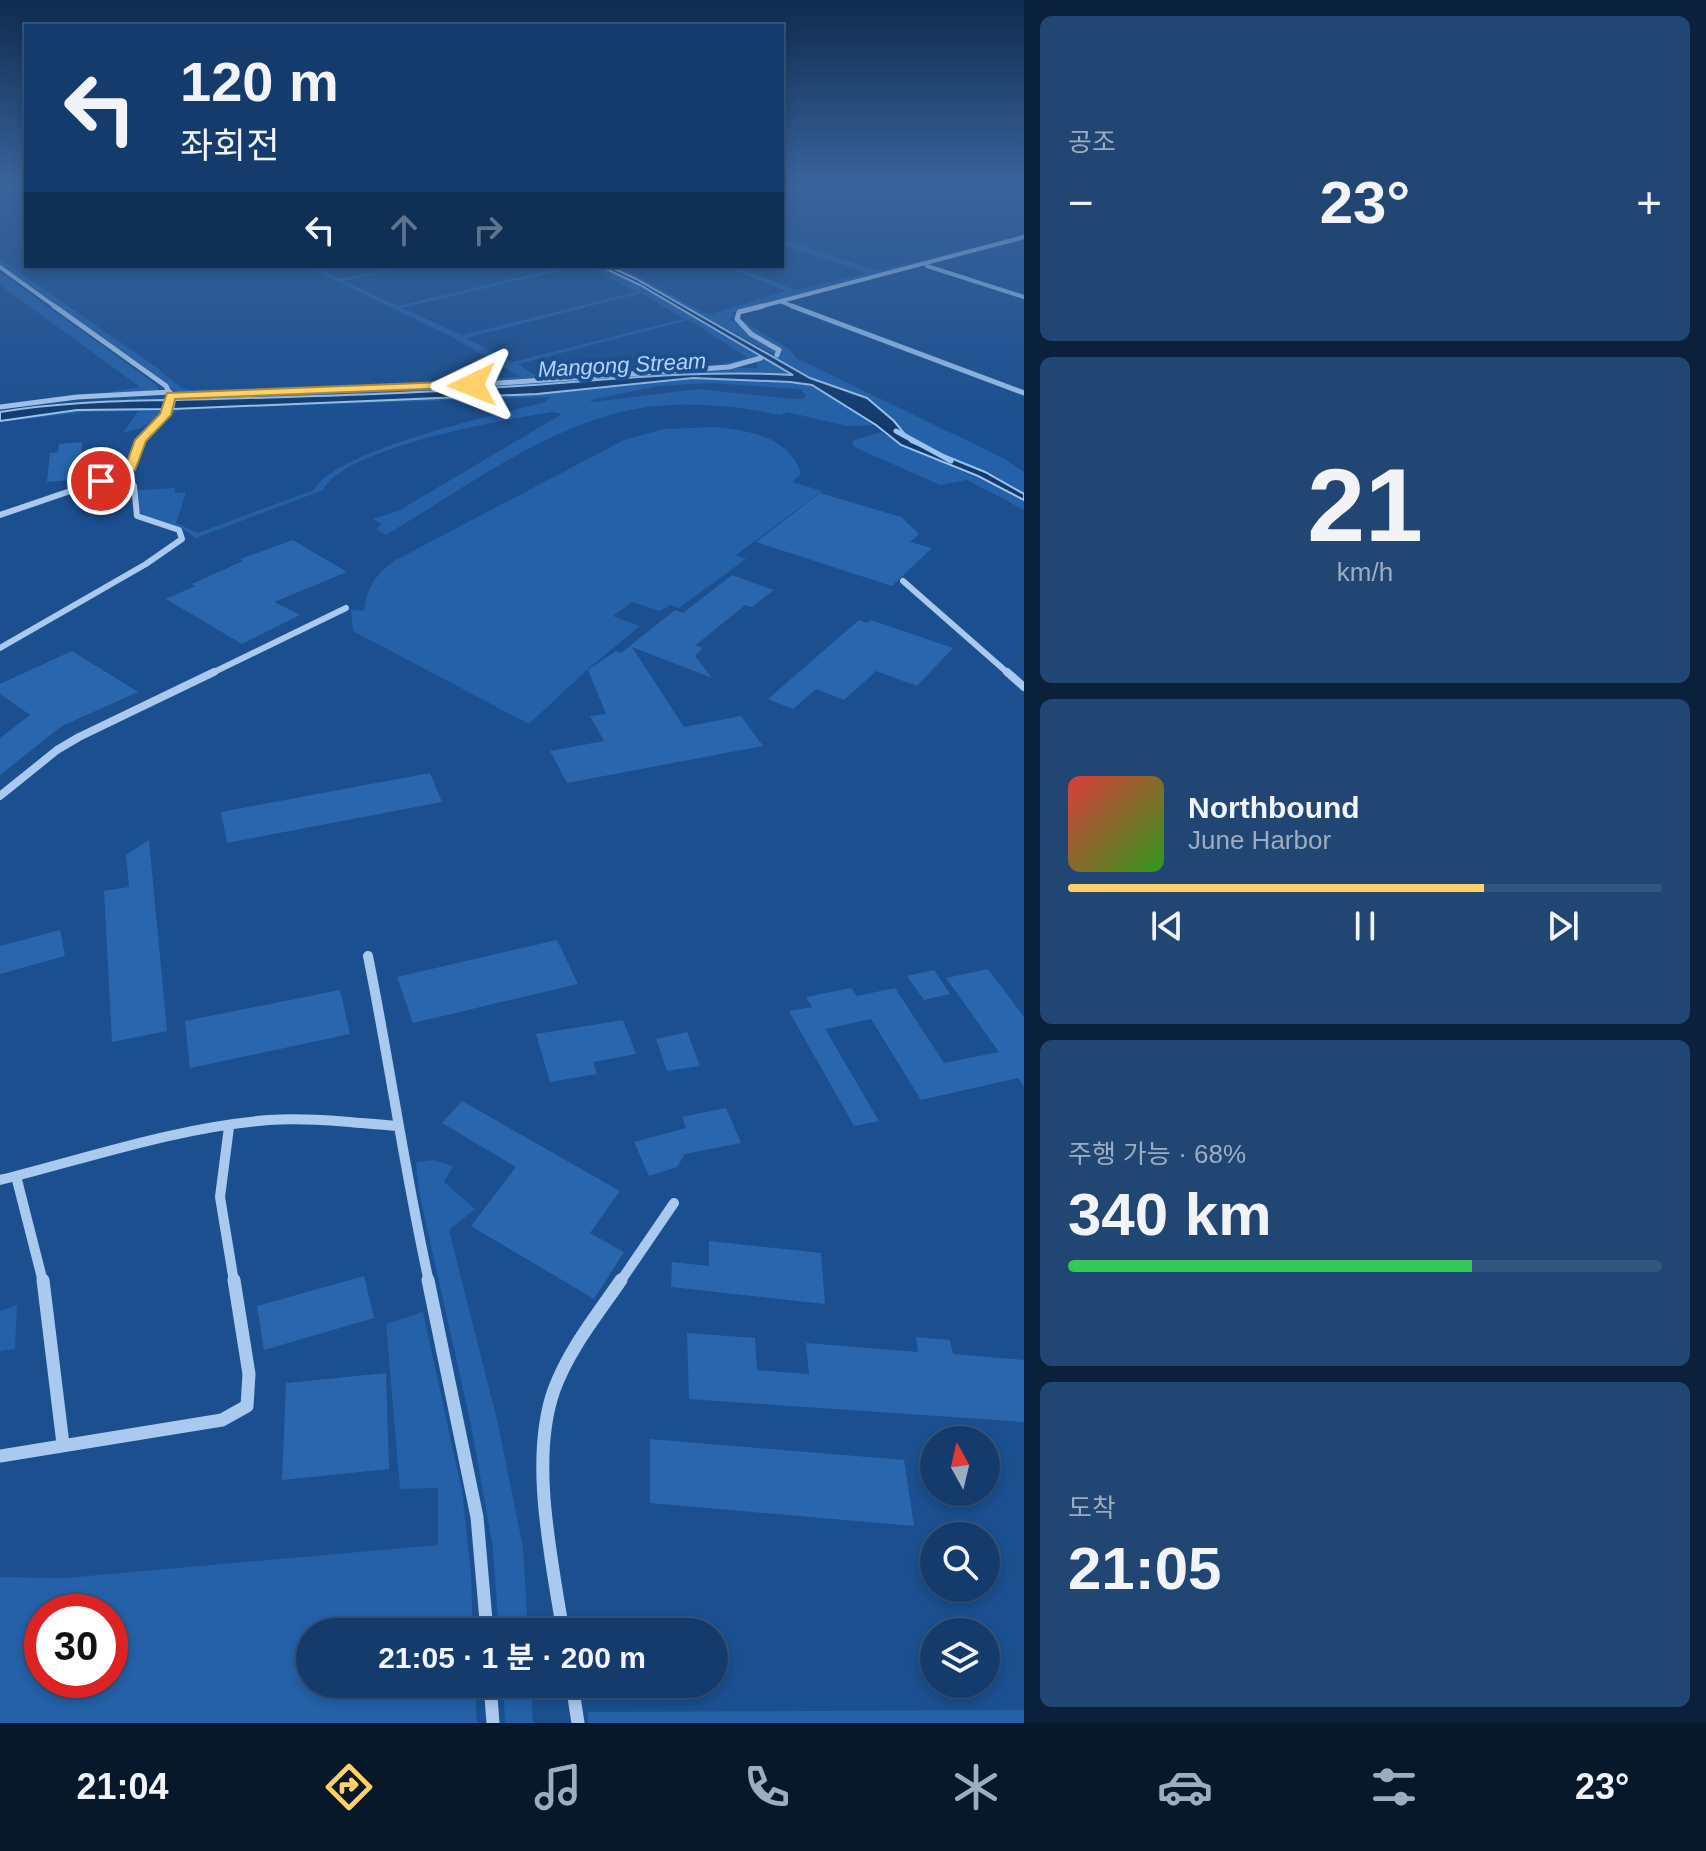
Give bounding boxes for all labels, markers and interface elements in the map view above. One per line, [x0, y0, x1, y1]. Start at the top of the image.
text: 120 m [180, 50, 339, 113]
icon: left [48, 56, 152, 160]
text: 좌회전 [180, 125, 279, 166]
text: 공조 [1068, 127, 1116, 157]
text: 23° [1320, 169, 1410, 236]
text: − [1068, 178, 1094, 227]
text: + [1636, 178, 1662, 227]
icon: left [298, 208, 342, 252]
icon: ahead [382, 208, 426, 252]
icon: right [466, 208, 510, 252]
position arrow [430, 343, 514, 427]
water label: Mangong Stream [537, 348, 707, 382]
pin [67, 447, 135, 515]
text: 21 [1307, 447, 1423, 563]
icon: arrive [79, 459, 123, 503]
text: km/h [1337, 557, 1393, 587]
text: Northbound [1188, 791, 1360, 824]
text: June Harbor [1188, 825, 1331, 855]
icon: previous [1145, 904, 1189, 948]
icon: pause [1343, 904, 1387, 948]
icon: next [1541, 904, 1585, 948]
text: 주행 가능 · 68% [1068, 1139, 1246, 1169]
text: 340 km [1068, 1181, 1272, 1248]
north arrow [920, 1426, 1000, 1506]
map controls [920, 1426, 1000, 1698]
text: 도착 [1068, 1493, 1116, 1523]
button: search [920, 1522, 1000, 1602]
text: 21:05 [1068, 1535, 1221, 1602]
speed limit sign: 30 [24, 1594, 128, 1698]
button: layers [920, 1618, 1000, 1698]
text: 21:05 · 1 분 · 200 m [378, 1641, 646, 1674]
icon: directions [321, 1759, 377, 1815]
icon: music [530, 1759, 586, 1815]
icon: phone [739, 1759, 795, 1815]
icon: climate [948, 1759, 1004, 1815]
icon: car [1157, 1759, 1213, 1815]
icon: filters [1366, 1759, 1422, 1815]
text: 21:04 [76, 1766, 169, 1807]
text: 23° [1575, 1766, 1629, 1807]

